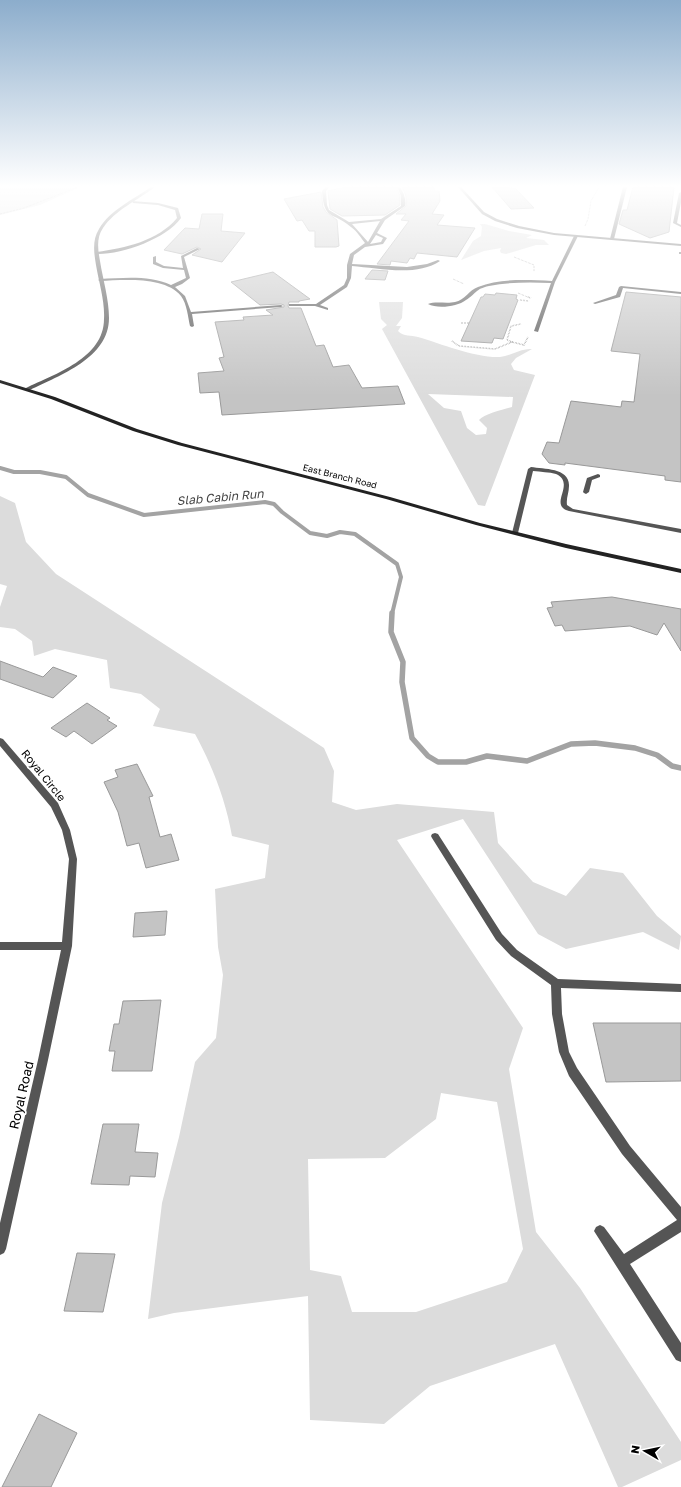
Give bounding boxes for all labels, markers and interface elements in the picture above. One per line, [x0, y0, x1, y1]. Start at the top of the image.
street label: East Branch Road [302, 461, 378, 491]
water label: Slab Cabin Run [176, 486, 265, 508]
street label: Royal Circle [19, 747, 69, 803]
street label: Royal Road [5, 1059, 37, 1131]
north arrow [625, 1431, 665, 1471]
text: N [628, 1444, 642, 1455]

